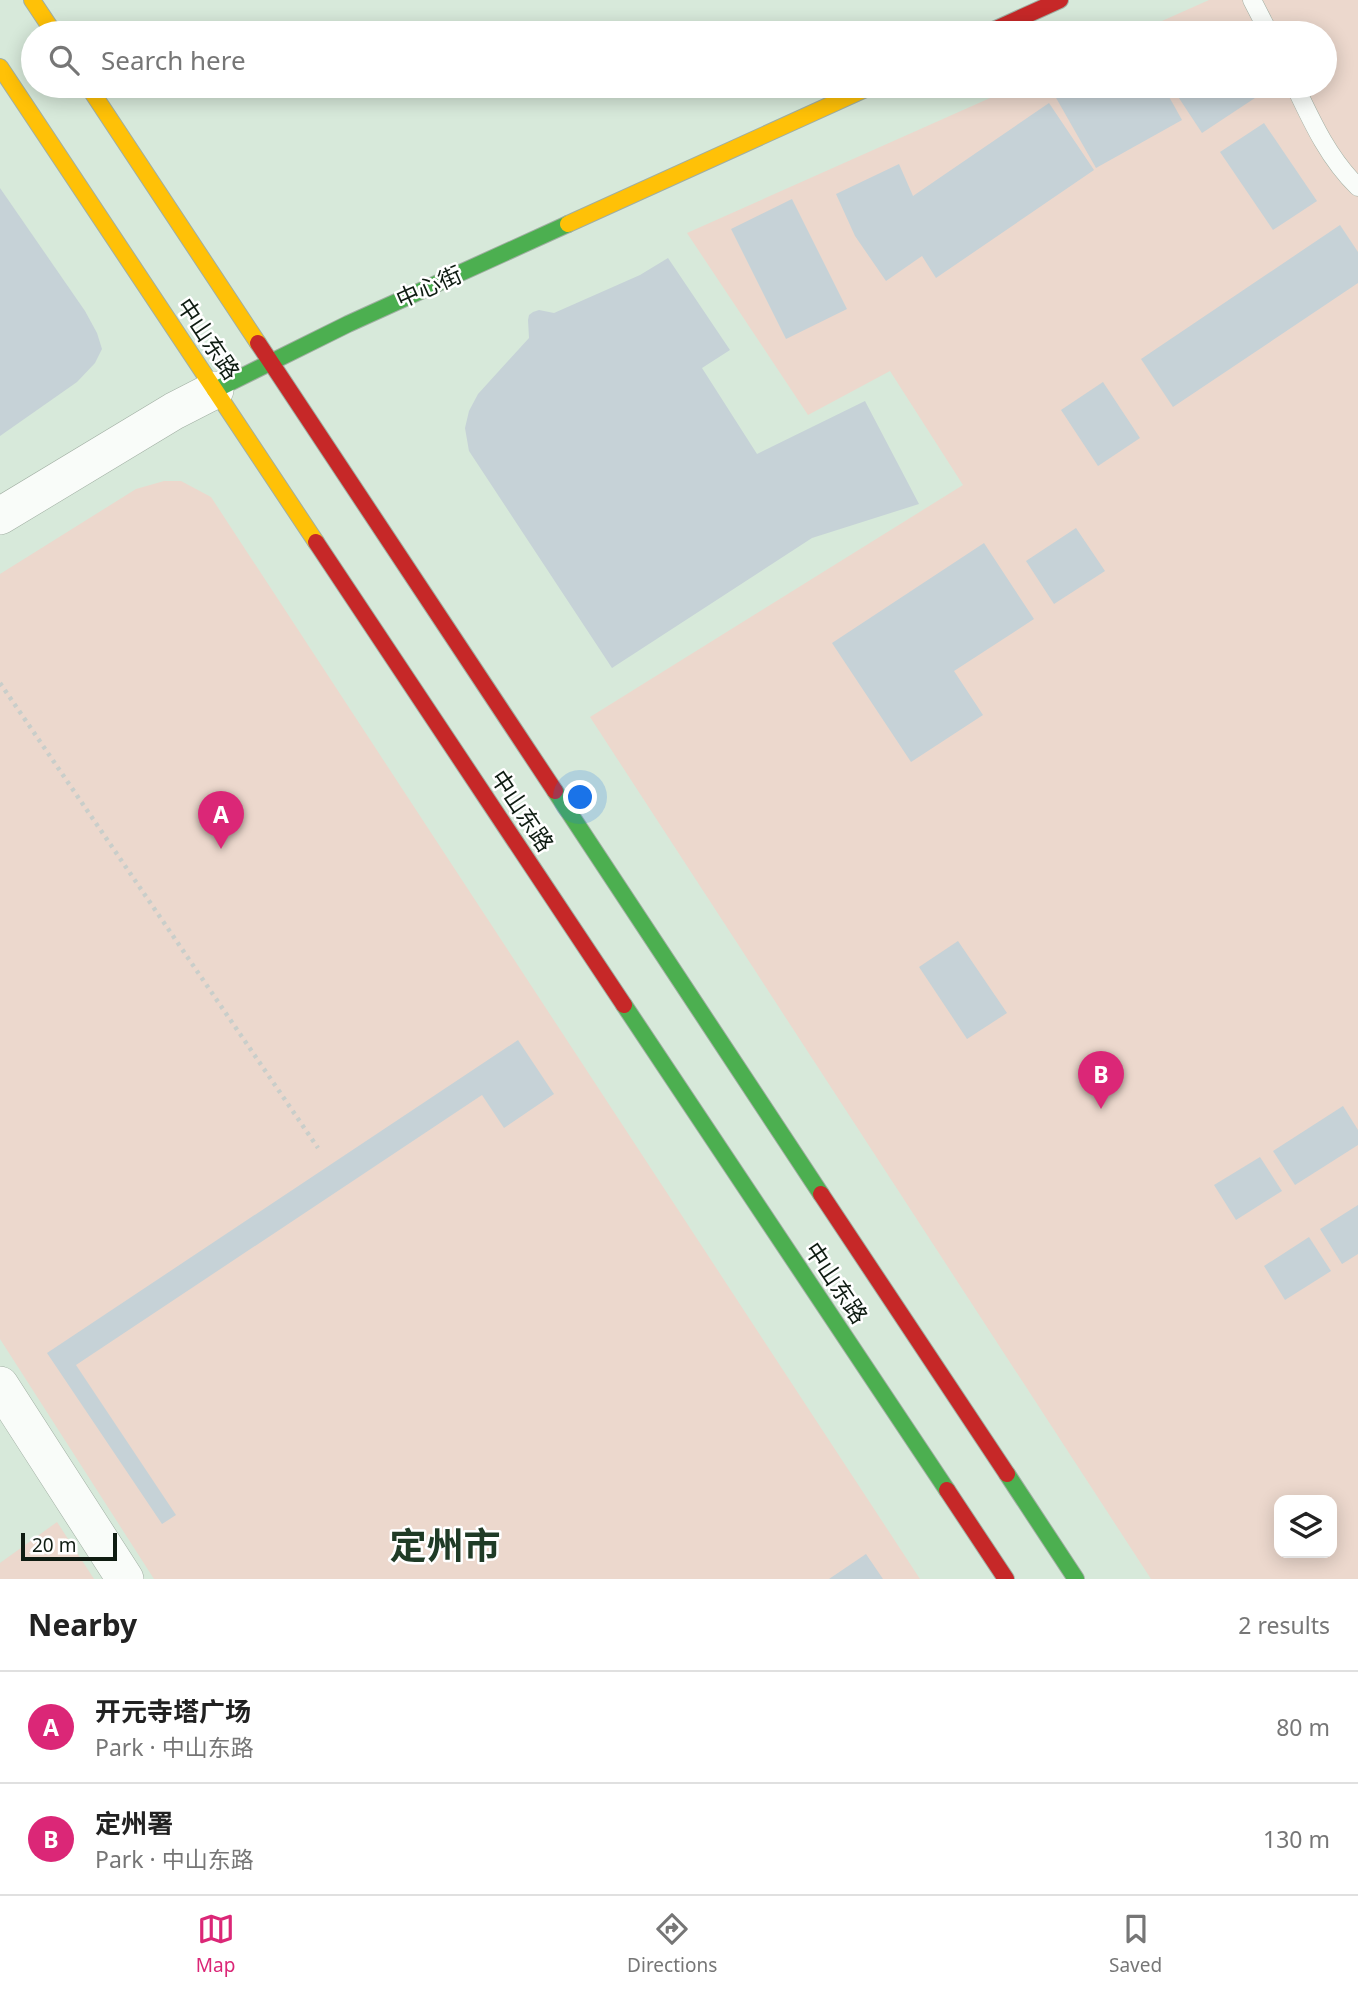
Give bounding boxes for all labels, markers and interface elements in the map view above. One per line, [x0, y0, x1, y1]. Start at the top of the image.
search box [21, 21, 1337, 98]
icon: search [45, 41, 83, 79]
text: Search here [101, 42, 246, 78]
street label: 中心街 [391, 257, 467, 315]
street label: 中山东路 [170, 291, 248, 386]
street label: 中山东路 [484, 763, 562, 858]
your location [563, 780, 597, 814]
pin: A [198, 791, 244, 849]
pin: B [1078, 1051, 1124, 1109]
street label: 中山东路 [798, 1235, 876, 1330]
map controls [1274, 1495, 1337, 1558]
button: layers [1274, 1495, 1337, 1558]
district label: 定州市 [390, 1519, 501, 1570]
scale bar [21, 1530, 117, 1562]
text: 20 m [32, 1532, 76, 1558]
text: Nearby [28, 1604, 137, 1645]
text: 2 results [1238, 1609, 1330, 1641]
text: 开元寺塔广场 [95, 1693, 251, 1729]
text: A [43, 1711, 59, 1743]
text: 80 m [1276, 1711, 1330, 1743]
text: Park · 中山东路 [95, 1731, 254, 1763]
text: 定州署 [95, 1805, 173, 1841]
text: B [43, 1823, 59, 1855]
text: 130 m [1263, 1823, 1330, 1855]
text: Park · 中山东路 [95, 1843, 254, 1875]
tab: Map [196, 1910, 235, 1978]
tab: Directions [627, 1910, 717, 1978]
tab: Saved [1109, 1910, 1162, 1978]

